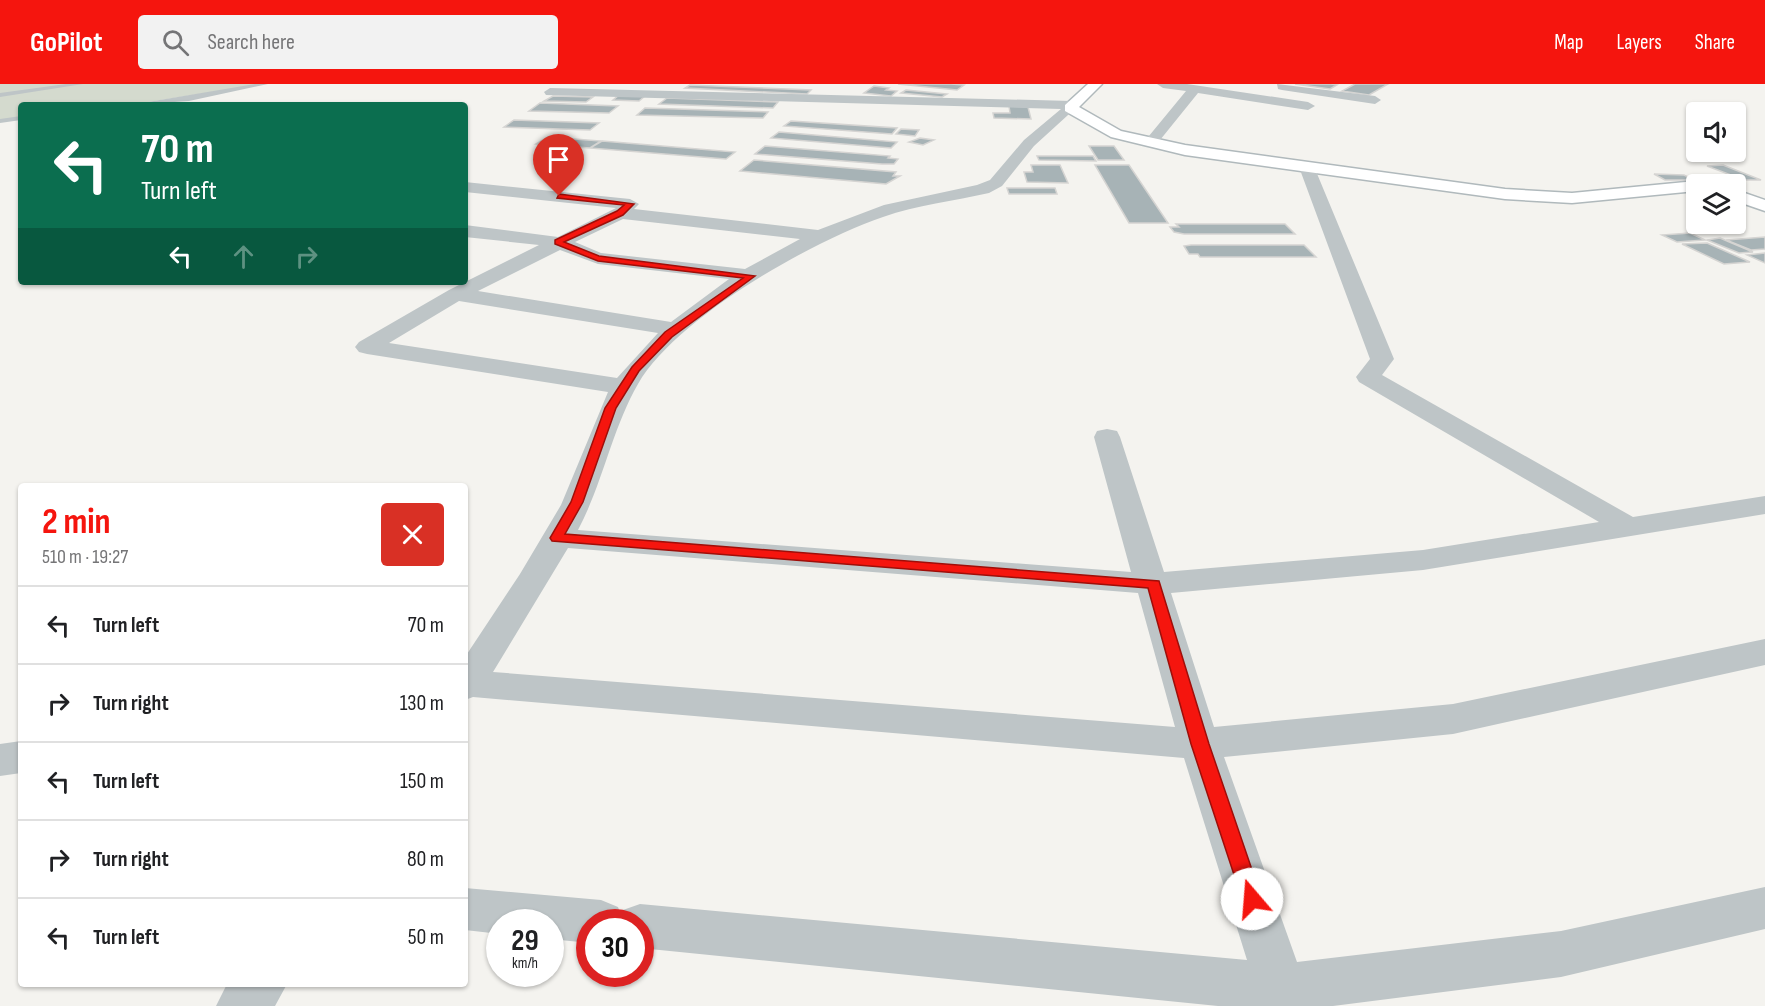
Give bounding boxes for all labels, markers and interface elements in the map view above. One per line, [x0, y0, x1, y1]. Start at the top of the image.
search box [138, 15, 558, 69]
text: GoPilot [30, 26, 102, 59]
icon: search [159, 26, 192, 59]
text: Search here [207, 29, 295, 56]
text: Map [1554, 30, 1583, 55]
text: Layers [1616, 30, 1662, 55]
text: Share [1695, 30, 1735, 55]
map controls [1686, 102, 1746, 234]
button: sound [1686, 102, 1746, 162]
text: 70 m [141, 124, 214, 175]
icon: left [42, 126, 120, 204]
pin [533, 134, 584, 196]
icon: arrive [542, 143, 575, 176]
button: layers [1686, 174, 1746, 234]
text: Turn left [141, 175, 217, 207]
icon: left [164, 240, 197, 273]
icon: ahead [227, 240, 260, 273]
icon: right [290, 240, 323, 273]
text: 2 min [42, 501, 111, 544]
button: close [381, 503, 444, 566]
text: 510 m · 19:27 [42, 545, 128, 569]
icon: left [42, 609, 75, 642]
text: Turn left [93, 612, 159, 639]
text: 70 m [408, 612, 444, 639]
icon: right [42, 687, 75, 720]
text: Turn right [93, 690, 169, 717]
text: 130 m [400, 690, 444, 717]
icon: left [42, 765, 75, 798]
text: Turn left [93, 768, 159, 795]
text: 150 m [400, 768, 444, 795]
icon: right [42, 843, 75, 876]
text: Turn right [93, 846, 169, 873]
text: 80 m [407, 846, 444, 873]
position arrow [1220, 867, 1284, 931]
speed limit sign: 30 [576, 909, 654, 987]
icon: left [42, 921, 75, 954]
text: 29 [511, 923, 539, 959]
text: Turn left [93, 924, 159, 951]
text: 50 m [408, 924, 444, 951]
text: km/h [512, 954, 538, 973]

